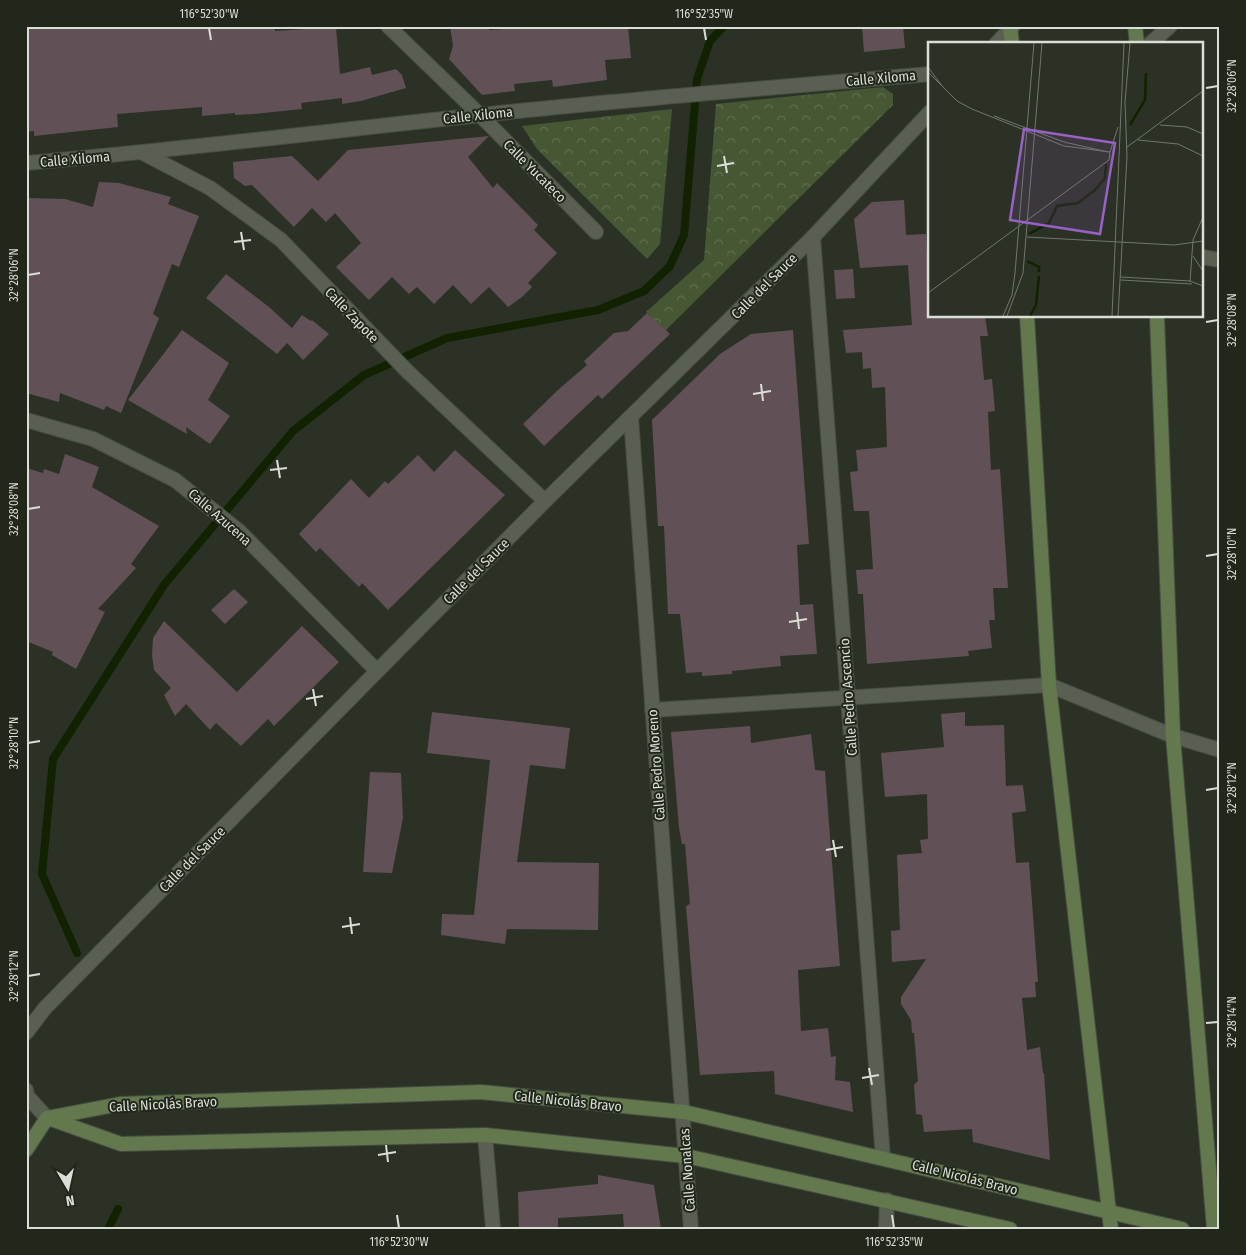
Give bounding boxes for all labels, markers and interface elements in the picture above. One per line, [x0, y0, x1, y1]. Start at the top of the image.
text: 116°52'30"W [180, 7, 238, 21]
text: 116°52'35"W [675, 7, 733, 21]
inset map [928, 42, 1204, 318]
text: 32°28'06"N [1225, 59, 1239, 113]
street label: Calle Xiloma [845, 67, 917, 90]
street label: Calle Xiloma [442, 103, 514, 128]
street label: Calle Yucateco [500, 136, 570, 206]
street label: Calle Xiloma [39, 148, 111, 171]
text: 32°28'06"N [7, 248, 21, 302]
street label: Calle del Sauce [728, 250, 801, 323]
street label: Calle Zapote [321, 284, 382, 347]
text: 32°28'08"N [1225, 293, 1239, 347]
text: 32°28'08"N [7, 482, 21, 536]
street label: Calle Azucena [185, 485, 255, 550]
text: 32°28'10"N [1225, 528, 1239, 580]
street label: Calle del Sauce [440, 535, 513, 608]
street label: Calle Pedro Ascencio [836, 638, 861, 756]
street label: Calle Pedro Moreno [644, 709, 669, 821]
text: 32°28'10"N [7, 717, 21, 769]
text: 32°28'12"N [1225, 762, 1239, 814]
street label: Calle del Sauce [156, 823, 229, 896]
text: 32°28'12"N [7, 950, 21, 1002]
text: 32°28'14"N [1225, 996, 1239, 1048]
street label: Calle Nicolás Bravo [513, 1087, 623, 1116]
street label: Calle Nicolás Bravo [109, 1093, 218, 1116]
street label: Calle Nonalcas [676, 1128, 699, 1212]
street label: Calle Nicolás Bravo [910, 1156, 1019, 1199]
north arrow [42, 1162, 92, 1212]
text: N [64, 1191, 75, 1209]
text: 116°52'30"W [370, 1235, 428, 1249]
text: 116°52'35"W [865, 1235, 923, 1249]

